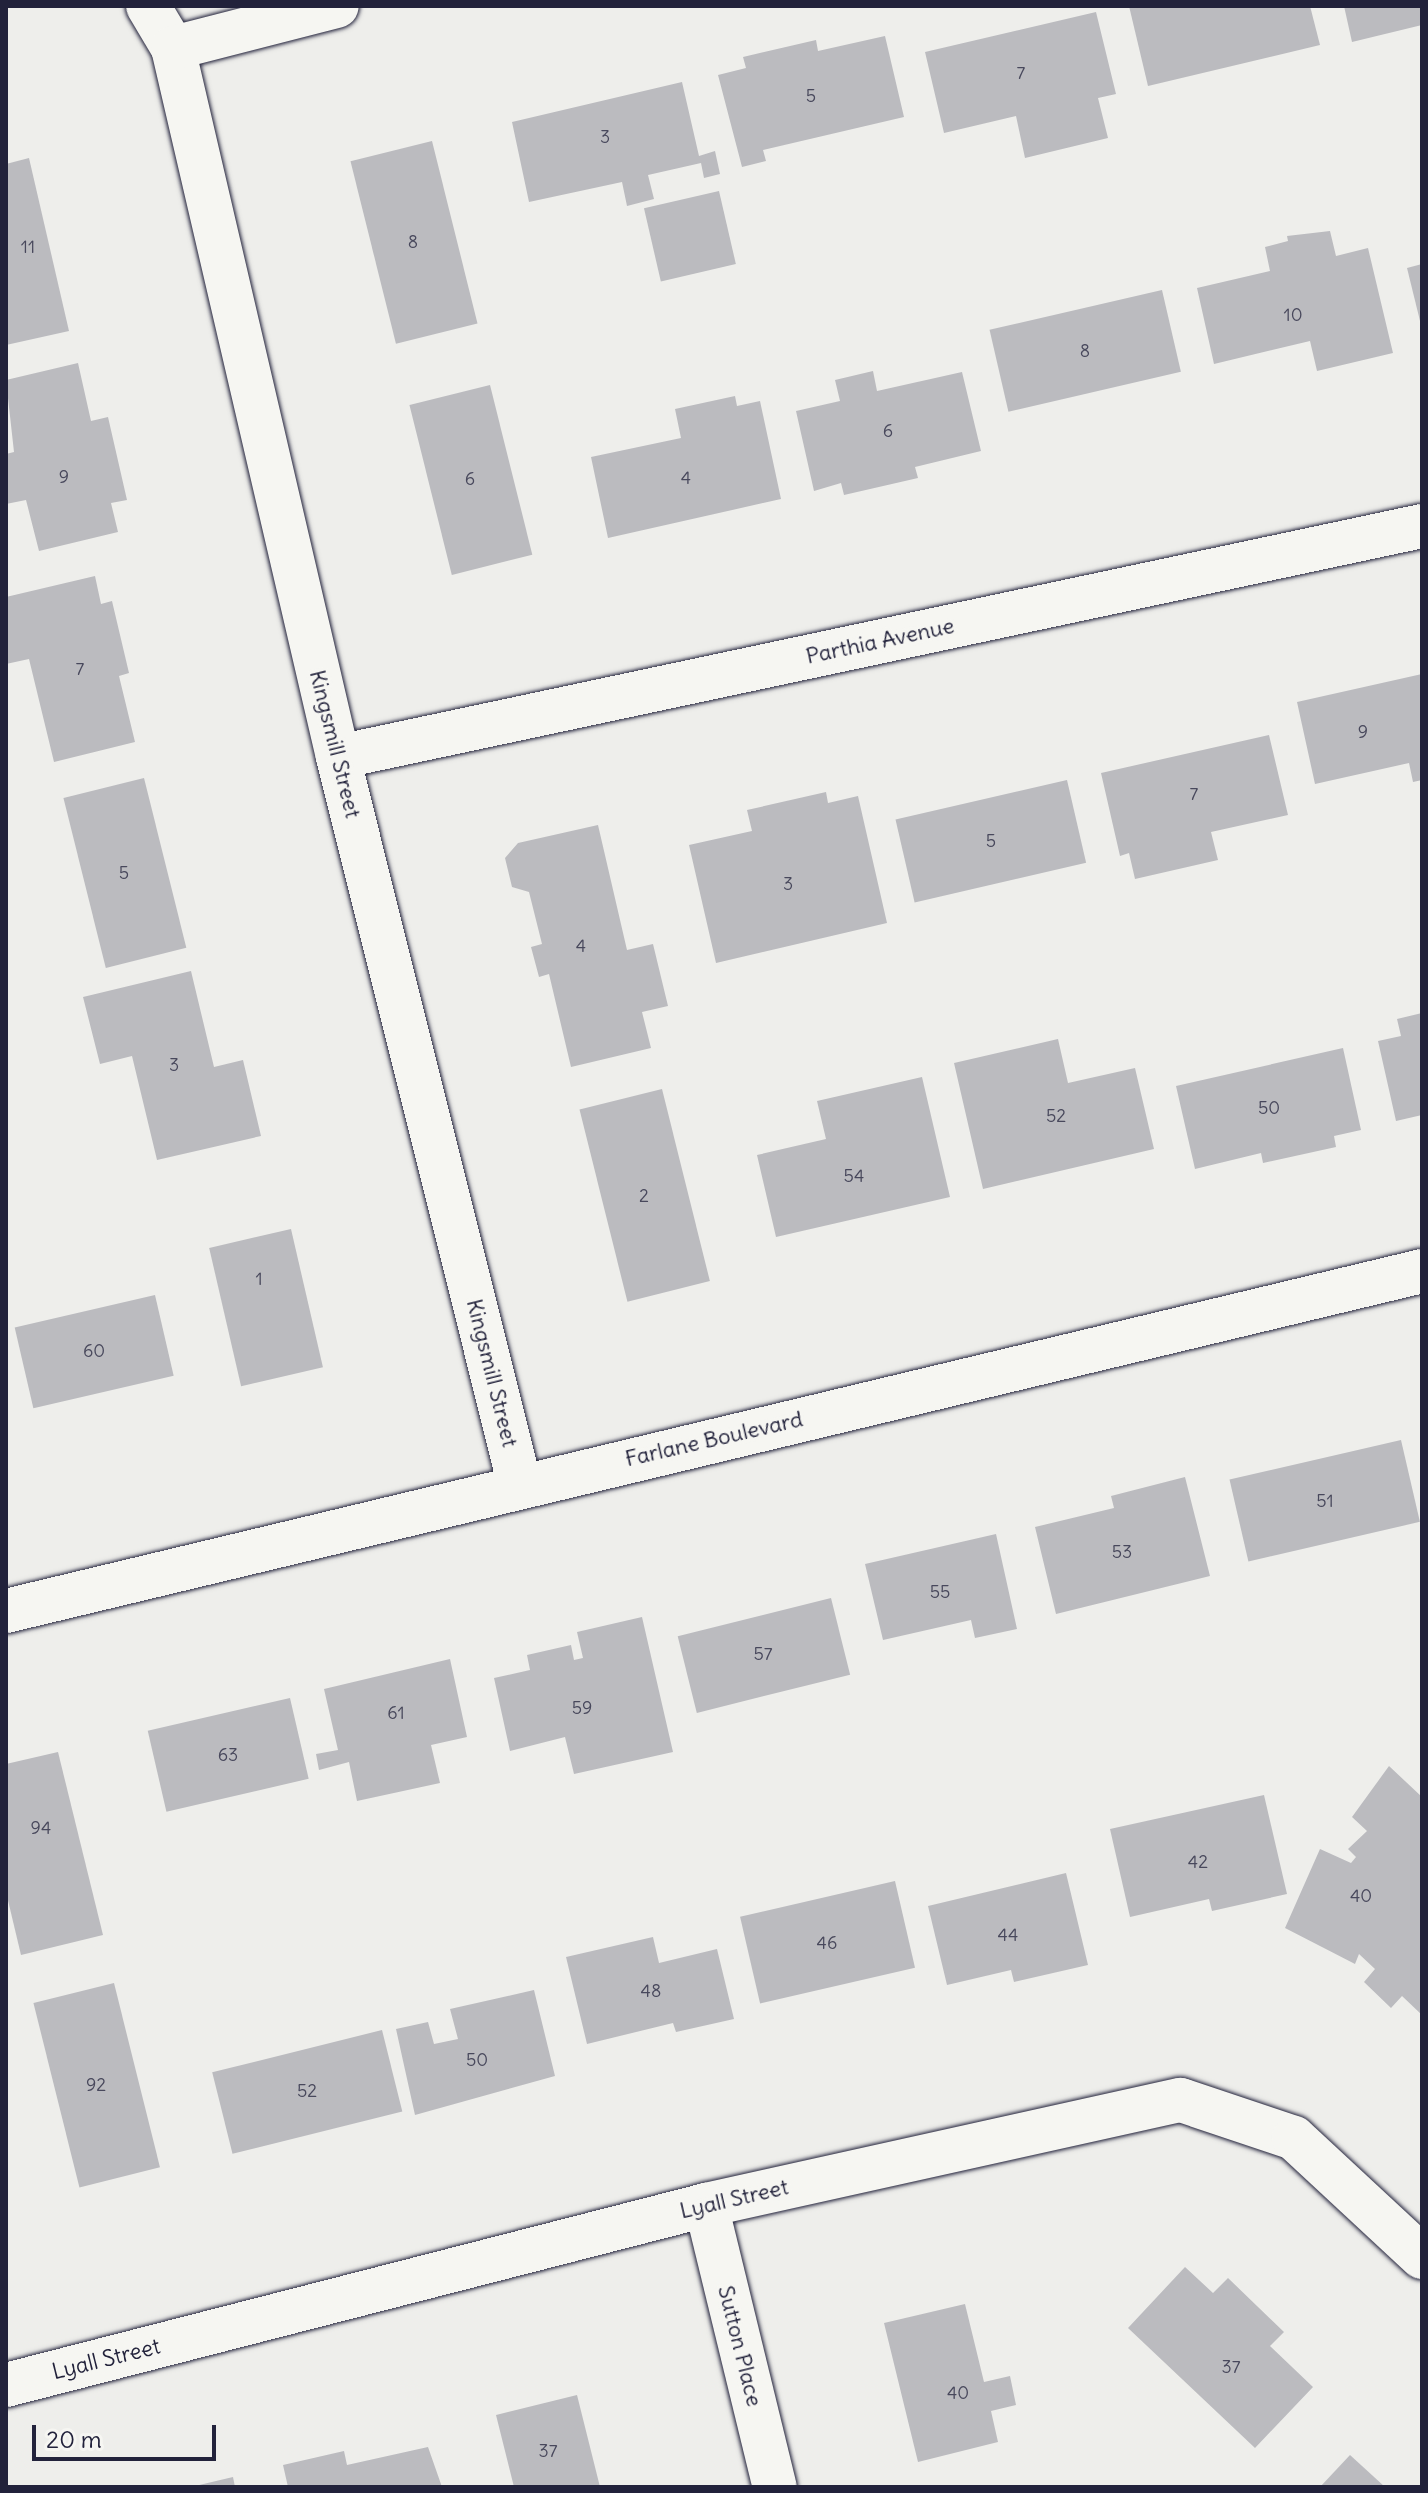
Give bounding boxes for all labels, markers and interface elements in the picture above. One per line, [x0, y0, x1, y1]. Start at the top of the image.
house number: 7 [1017, 62, 1025, 84]
house number: 5 [806, 85, 816, 107]
house number: 3 [600, 126, 610, 148]
house number: 8 [408, 231, 418, 253]
house number: 11 [21, 236, 35, 258]
house number: 10 [1284, 304, 1302, 326]
house number: 8 [1080, 340, 1090, 362]
house number: 6 [883, 420, 893, 442]
house number: 9 [59, 466, 69, 488]
house number: 4 [681, 467, 691, 489]
house number: 6 [465, 468, 475, 490]
street label: Parthia Avenue [803, 612, 957, 670]
house number: 7 [76, 658, 84, 680]
street label: Kingsmill Street [304, 667, 366, 821]
house number: 9 [1358, 721, 1368, 743]
house number: 7 [1190, 783, 1198, 805]
house number: 5 [986, 830, 996, 852]
house number: 5 [119, 862, 129, 884]
house number: 3 [783, 873, 793, 895]
house number: 4 [576, 935, 586, 957]
house number: 3 [169, 1054, 179, 1076]
house number: 50 [1258, 1097, 1280, 1119]
house number: 52 [1046, 1105, 1066, 1127]
house number: 54 [844, 1165, 864, 1187]
house number: 2 [639, 1185, 649, 1207]
house number: 1 [255, 1268, 263, 1290]
street label: Kingsmill Street [461, 1296, 523, 1450]
house number: 60 [83, 1340, 105, 1362]
street label: Farlane Boulevard [623, 1406, 805, 1472]
house number: 51 [1316, 1490, 1334, 1512]
house number: 53 [1112, 1541, 1132, 1563]
house number: 55 [930, 1581, 950, 1603]
house number: 57 [753, 1643, 773, 1665]
house number: 59 [572, 1697, 592, 1719]
house number: 61 [387, 1702, 405, 1724]
house number: 63 [218, 1744, 238, 1766]
house number: 94 [31, 1817, 51, 1839]
house number: 42 [1188, 1851, 1208, 1873]
house number: 40 [1350, 1885, 1372, 1907]
house number: 44 [998, 1924, 1018, 1946]
house number: 46 [817, 1932, 837, 1954]
house number: 48 [641, 1980, 661, 2002]
house number: 50 [466, 2049, 488, 2071]
house number: 92 [86, 2074, 106, 2096]
house number: 52 [297, 2080, 317, 2102]
street label: Lyall Street [677, 2174, 791, 2224]
street label: Sutton Place [712, 2283, 768, 2409]
street label: Lyall Street [49, 2333, 163, 2385]
house number: 37 [1221, 2356, 1241, 2378]
house number: 40 [947, 2382, 969, 2404]
scale bar [36, 2409, 220, 2459]
text: 20 m [46, 2424, 102, 2454]
house number: 37 [538, 2440, 558, 2462]

